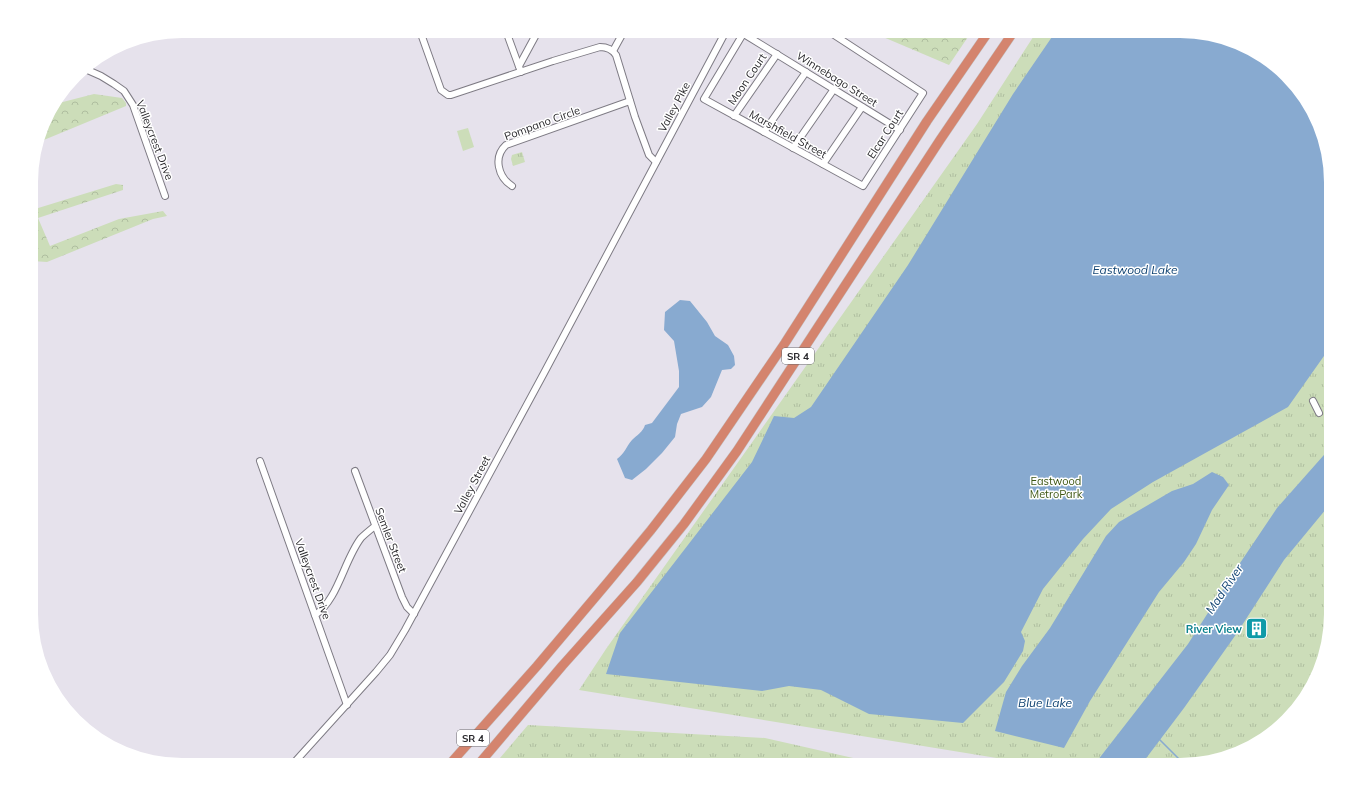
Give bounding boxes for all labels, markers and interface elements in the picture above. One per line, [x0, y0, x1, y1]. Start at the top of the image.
street label: Winnebago Street [794, 48, 880, 110]
street label: Moon Court [725, 50, 769, 107]
street label: Valley Pike [655, 80, 693, 134]
street label: Valleycrest Drive [133, 98, 177, 182]
street label: Pompano Circle [502, 103, 582, 143]
street label: Marshfield Street [747, 107, 829, 161]
street label: Elcar Court [864, 107, 906, 161]
water label: Eastwood Lake [1092, 262, 1178, 277]
road number: SR 4 [782, 348, 814, 364]
street label: Valley Street [451, 453, 493, 517]
park label: Eastwood MetroPark [1030, 474, 1083, 501]
street label: Semler Street [372, 506, 410, 575]
street label: Valleycrest Drive [292, 537, 334, 621]
water label: Mad River [1202, 561, 1246, 616]
building icon: River View [1244, 616, 1270, 642]
place label: River View [1186, 622, 1242, 636]
water label: Blue Lake [1018, 695, 1072, 710]
road number: SR 4 [457, 730, 489, 746]

